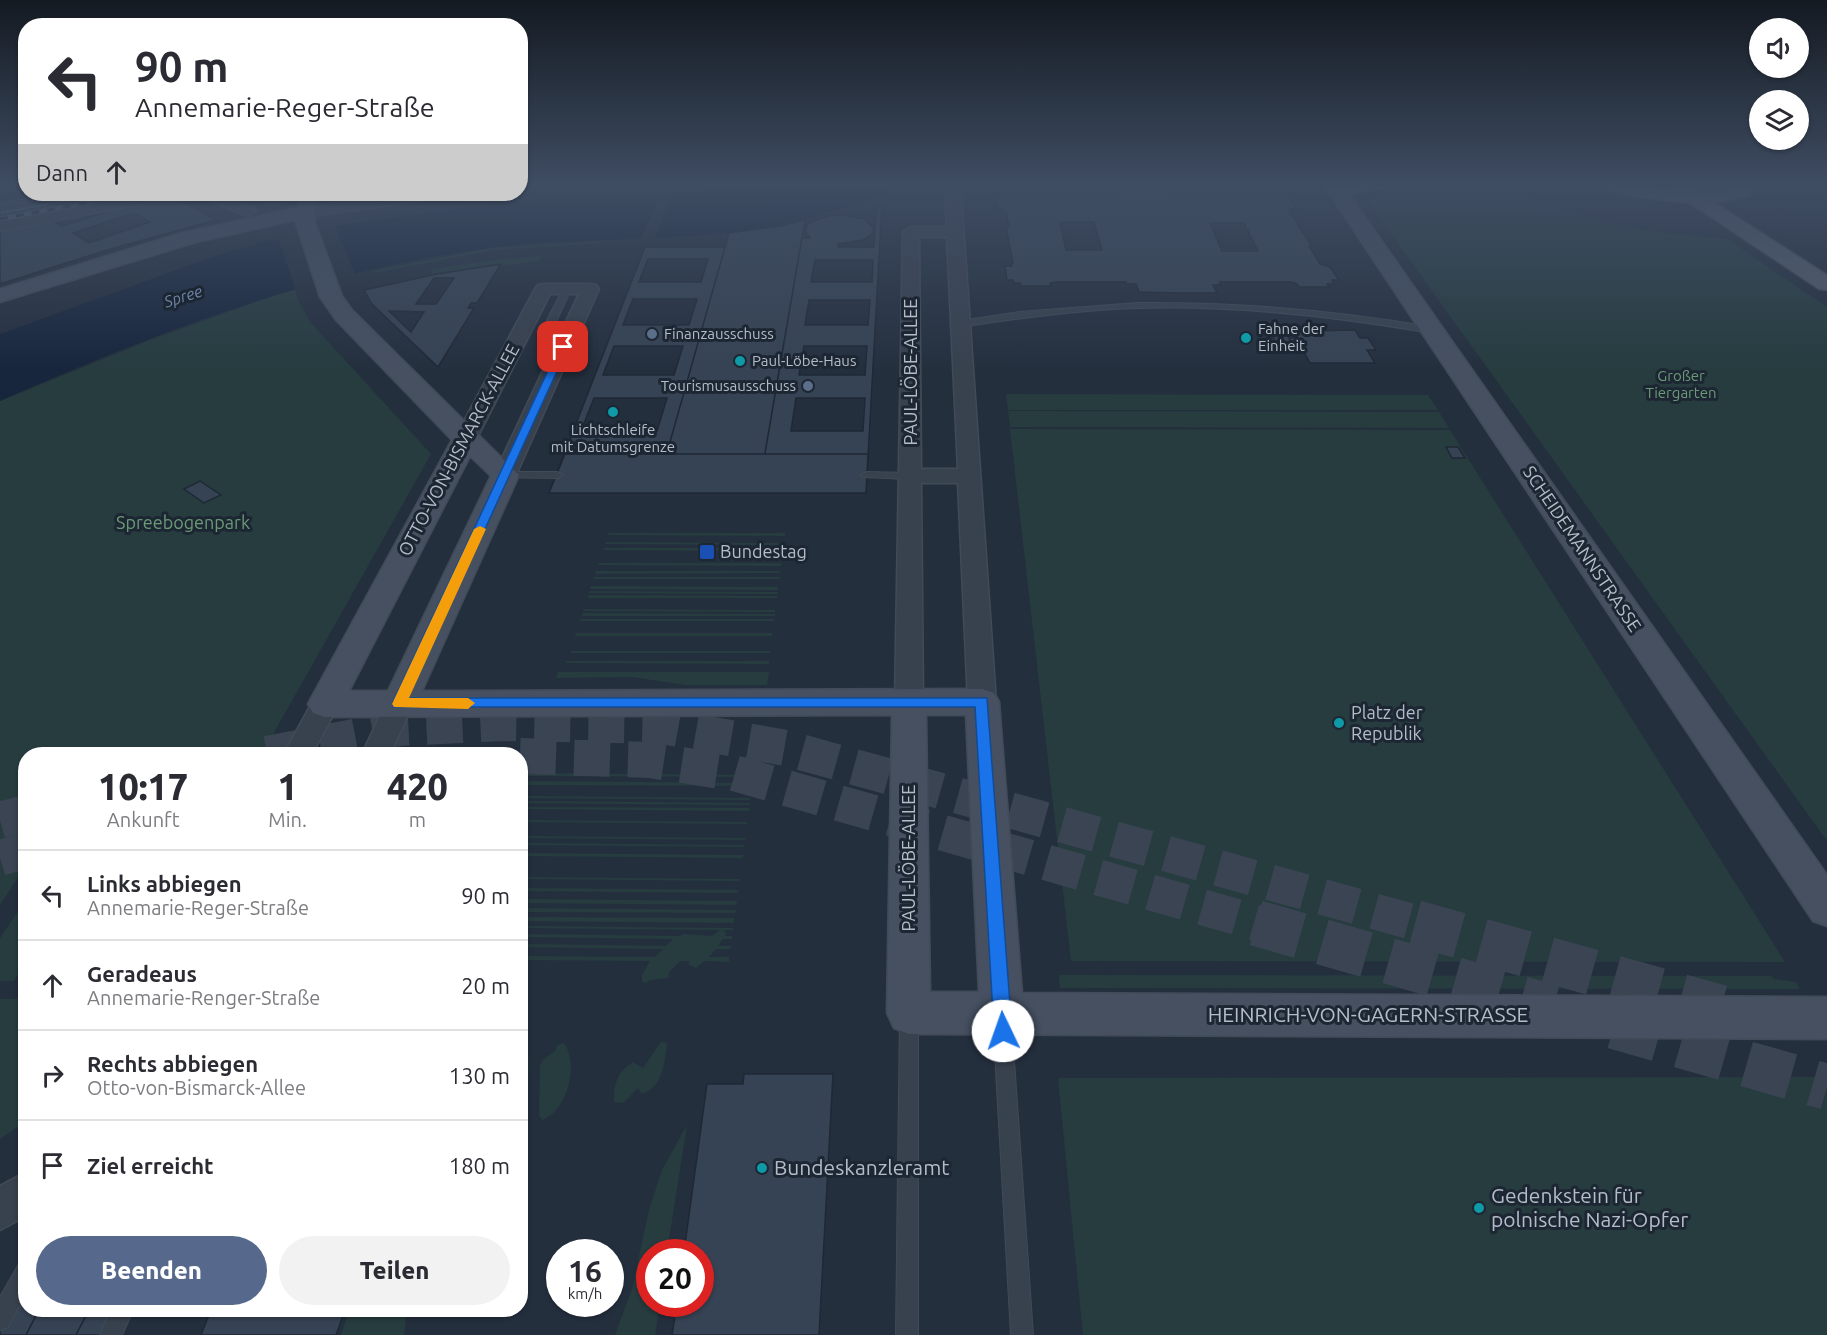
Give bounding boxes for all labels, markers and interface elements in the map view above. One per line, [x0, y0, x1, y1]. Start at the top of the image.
map controls [1749, 18, 1809, 150]
button: sound [1749, 18, 1809, 78]
icon: left [36, 42, 114, 120]
text: 90 m [135, 43, 229, 90]
button: layers [1749, 90, 1809, 150]
text: Annemarie-Reger-Straße [135, 92, 435, 122]
icon: ahead [100, 156, 133, 189]
text: Dann [36, 160, 88, 185]
water label: Spree [161, 281, 204, 311]
street label: PAUL-LÖBE-ALLEE [900, 299, 920, 445]
place label: Fahne der Einheit [1258, 320, 1325, 354]
pin [537, 321, 588, 372]
place label: Finanzausschuss [664, 325, 774, 342]
marker: Finanzausschuss [645, 327, 659, 341]
icon: arrive [546, 330, 579, 363]
marker: Fahne der Einheit [1239, 331, 1253, 345]
street label: OTTO-VON-BISMARCK-ALLEE [394, 340, 523, 559]
place label: Paul-Löbe-Haus [752, 352, 856, 369]
marker: Paul-Löbe-Haus [733, 354, 747, 368]
park label: Großer Tiergarten [1646, 367, 1717, 401]
place label: Tourismusausschuss [661, 377, 796, 394]
marker: Tourismusausschuss [801, 379, 815, 393]
marker: Lichtschleife mit Datumsgrenze [606, 405, 620, 419]
place label: Lichtschleife mit Datumsgrenze [551, 421, 675, 455]
street label: SCHEIDEMANNSTRASSE [1520, 462, 1646, 635]
park label: Spreebogenpark [116, 512, 250, 532]
place label: Bundestag [720, 541, 807, 561]
marker: Bundestag [698, 543, 716, 561]
place label: Platz der Republik [1351, 702, 1423, 743]
marker: Platz der Republik [1332, 716, 1346, 730]
text: 10:17 [98, 766, 188, 807]
text: 1 [277, 766, 298, 807]
text: 420 [387, 766, 448, 807]
street label: PAUL-LÖBE-ALLEE [898, 785, 918, 931]
text: Ankunft [107, 808, 180, 831]
text: Min. [268, 808, 307, 831]
text: m [409, 808, 426, 831]
text: Links abbiegen [87, 871, 242, 896]
icon: left [36, 879, 69, 912]
text: 90 m [461, 883, 510, 908]
text: Annemarie-Reger-Straße [87, 896, 309, 919]
text: Geradeaus [87, 961, 197, 986]
icon: ahead [36, 969, 69, 1002]
text: 20 m [461, 973, 510, 998]
text: Annemarie-Renger-Straße [87, 986, 320, 1009]
position arrow [971, 999, 1035, 1063]
street label: HEINRICH-VON-GAGERN-STRASSE [1208, 1002, 1528, 1026]
text: Rechts abbiegen [87, 1051, 258, 1076]
icon: right [36, 1059, 69, 1092]
text: 130 m [449, 1063, 510, 1088]
text: Otto-von-Bismarck-Allee [87, 1076, 306, 1099]
icon: arrive [36, 1149, 69, 1182]
text: Ziel erreicht [87, 1153, 214, 1178]
text: 180 m [449, 1153, 510, 1178]
place label: Bundeskanzleramt [774, 1155, 950, 1179]
marker: Bundeskanzleramt [755, 1161, 769, 1175]
place label: Gedenkstein für polnische Nazi-Opfer [1491, 1183, 1688, 1231]
marker: Gedenkstein für polnische Nazi-Opfer [1472, 1201, 1486, 1215]
button: Beenden [36, 1236, 267, 1305]
button: Teilen [279, 1236, 510, 1305]
speed limit sign: 20 [636, 1239, 714, 1317]
text: 16 [568, 1254, 602, 1288]
text: km/h [568, 1285, 602, 1302]

